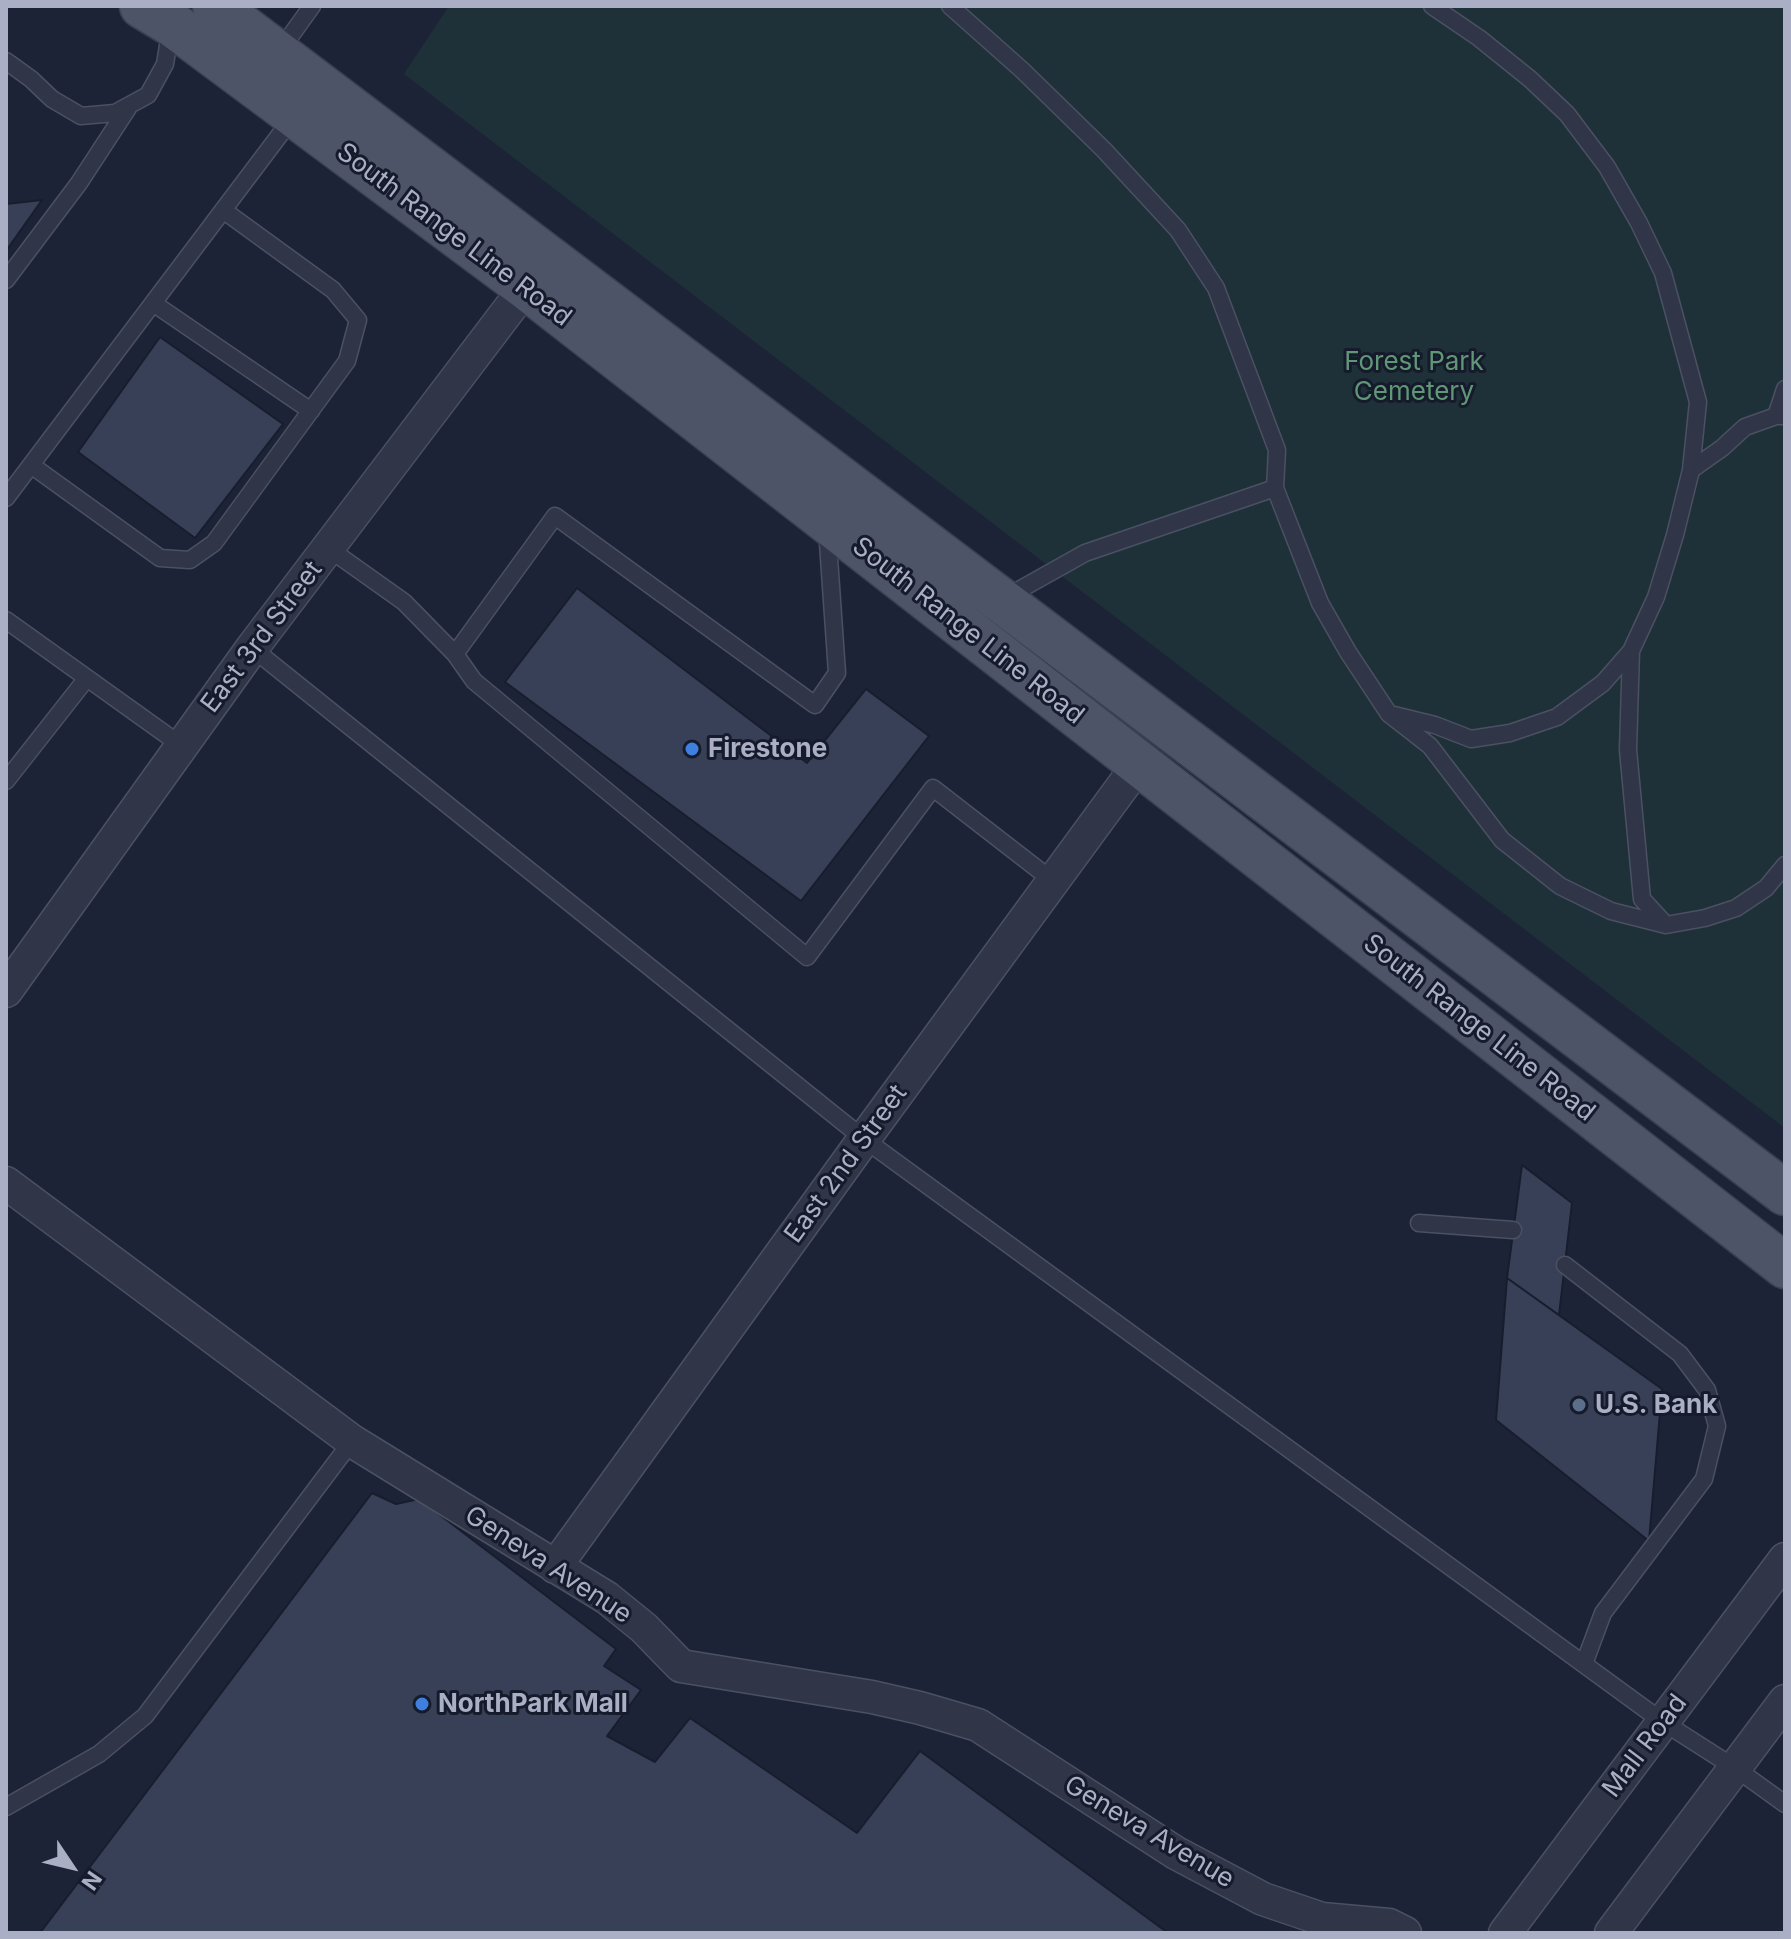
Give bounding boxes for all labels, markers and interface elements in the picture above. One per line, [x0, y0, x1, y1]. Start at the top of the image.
street label: South Range Line Road [331, 137, 577, 333]
park label: Forest Park Cemetery [1344, 346, 1484, 408]
street label: South Range Line Road [846, 531, 1090, 731]
street label: East 3rd Street [195, 555, 329, 719]
place label: Firestone [708, 733, 827, 765]
marker: Firestone [683, 740, 701, 758]
street label: South Range Line Road [1357, 928, 1601, 1128]
street label: East 2nd Street [778, 1079, 914, 1249]
place label: U.S. Bank [1595, 1389, 1717, 1421]
marker: U.S. Bank [1570, 1396, 1588, 1414]
street label: Geneva Avenue [459, 1500, 637, 1630]
place label: NorthPark Mall [438, 1688, 628, 1720]
street label: Mall Road [1596, 1688, 1694, 1804]
marker: NorthPark Mall [413, 1695, 431, 1713]
street label: Geneva Avenue [1059, 1769, 1239, 1895]
north arrow [32, 1827, 112, 1907]
text: N [76, 1866, 107, 1895]

